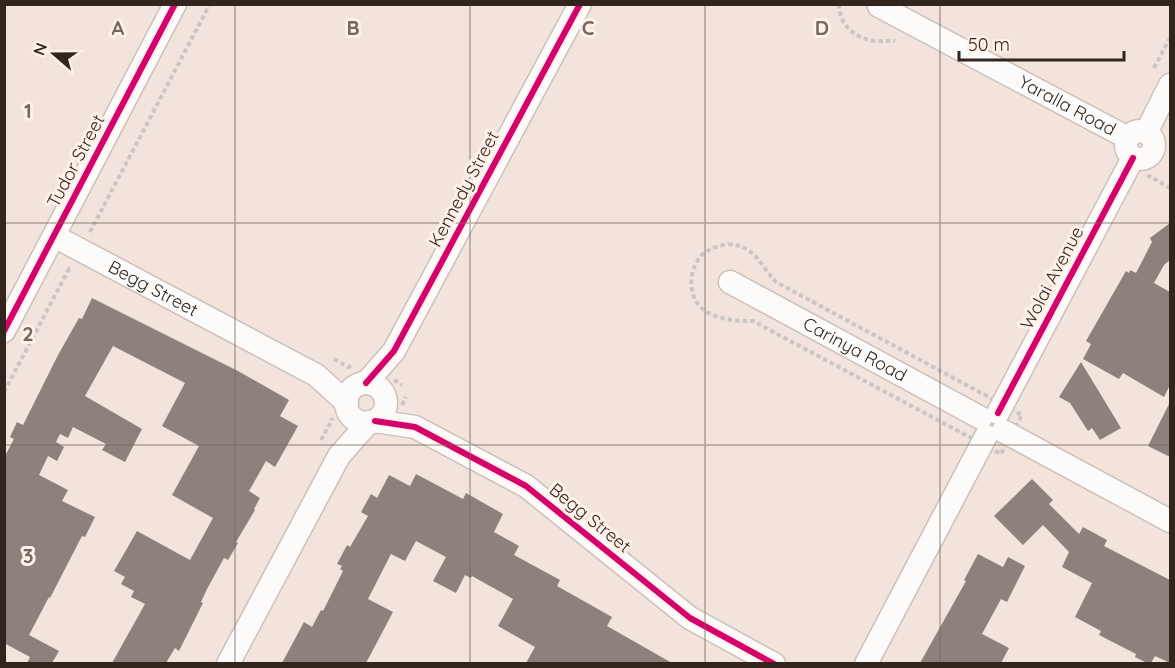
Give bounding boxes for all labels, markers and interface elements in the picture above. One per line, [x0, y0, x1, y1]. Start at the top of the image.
text: A [112, 15, 125, 40]
text: B [346, 15, 360, 40]
text: C [582, 15, 595, 40]
text: D [815, 15, 829, 40]
north arrow [24, 24, 84, 84]
scale bar [959, 24, 1124, 62]
text: 50 m [968, 33, 1010, 56]
text: N [28, 40, 51, 58]
street label: Yaralla Road [1015, 70, 1120, 141]
text: 1 [24, 98, 32, 123]
street label: Tudor Street [42, 110, 110, 211]
street label: Kennedy Street [423, 127, 504, 251]
street label: Wolai Avenue [1015, 222, 1088, 333]
street label: Begg Street [104, 255, 202, 321]
street label: Carinya Road [799, 312, 911, 387]
text: 2 [22, 321, 34, 346]
street label: Begg Street [545, 478, 636, 557]
text: 3 [23, 543, 33, 568]

